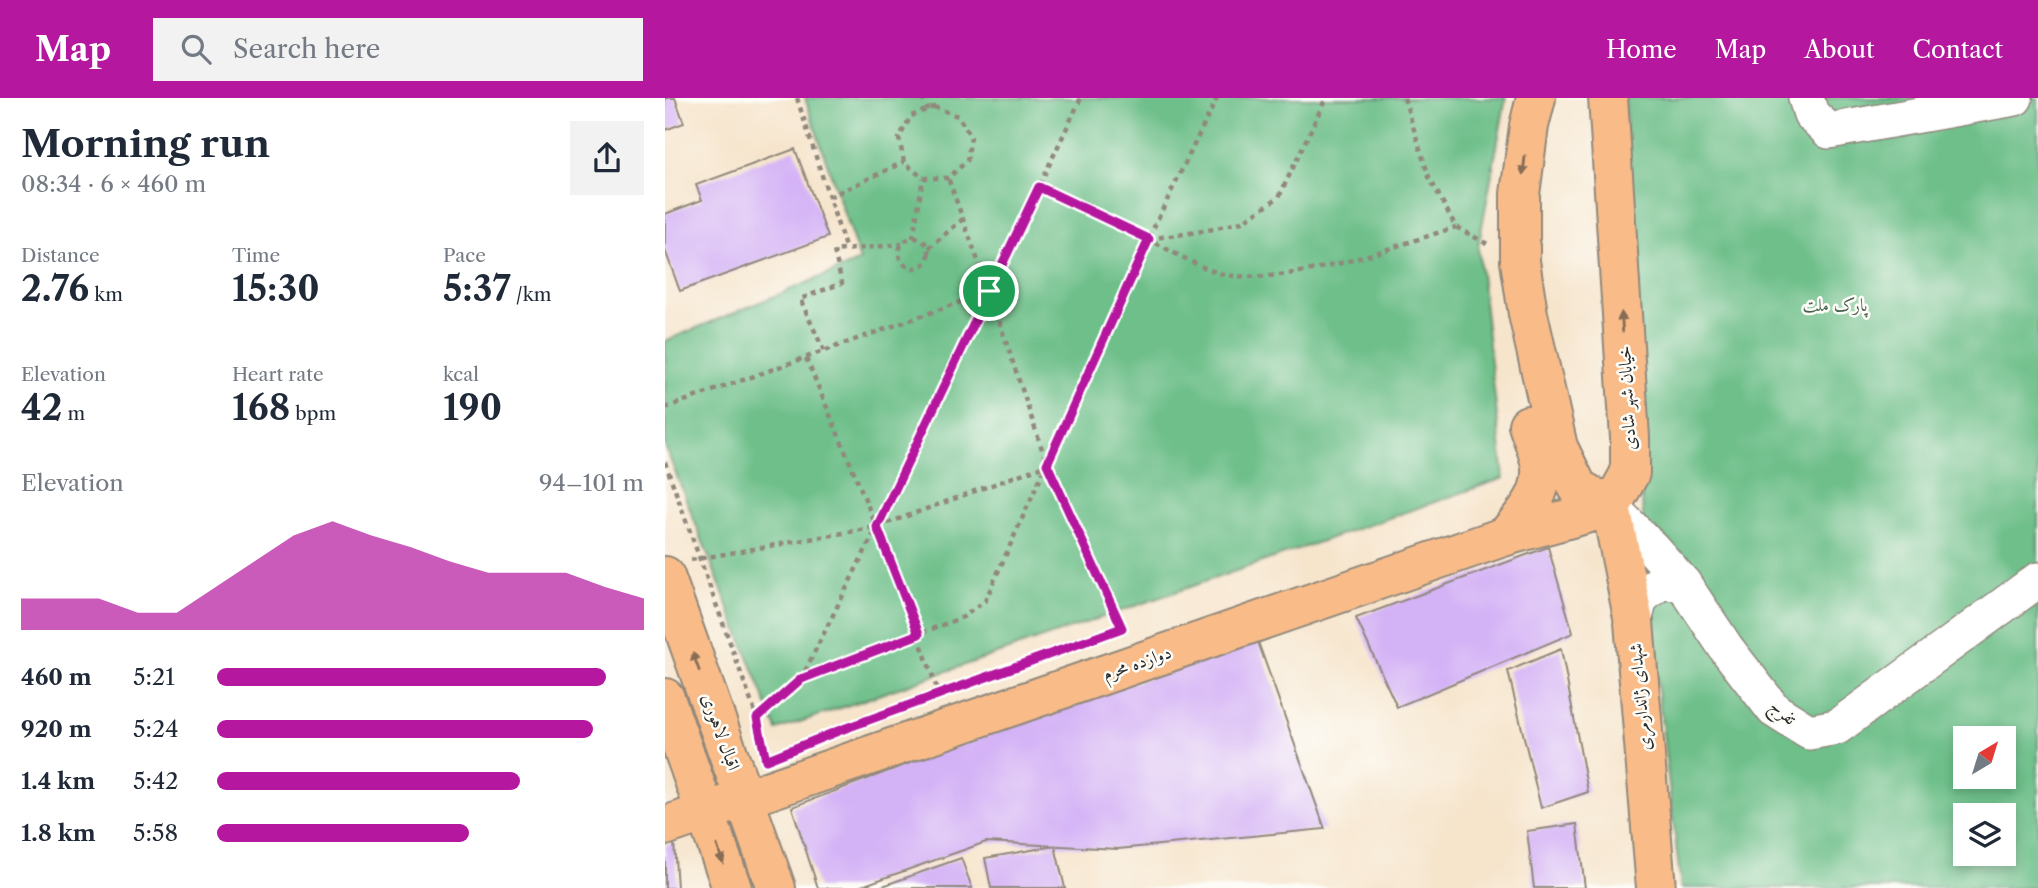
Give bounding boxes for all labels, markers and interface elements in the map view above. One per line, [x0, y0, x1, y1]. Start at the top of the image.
search box [153, 18, 643, 81]
text: Map [35, 29, 111, 70]
icon: search [177, 30, 215, 68]
text: Search here [233, 33, 380, 65]
text: Home [1606, 35, 1677, 64]
text: Map [1715, 35, 1766, 64]
text: About [1804, 35, 1875, 64]
text: Contact [1913, 35, 2003, 64]
text: Morning run [21, 120, 270, 167]
button: share [570, 121, 644, 195]
one-way arrow [1519, 154, 1530, 176]
text: 08:34 · 6 × 460 m [21, 170, 206, 198]
text: Distance [21, 244, 100, 267]
text: Time [232, 244, 280, 267]
text: Pace [443, 244, 486, 267]
pin [959, 261, 1019, 321]
text: 2.76 [21, 267, 89, 310]
text: 15:30 [232, 267, 320, 310]
text: 5:37 [443, 267, 511, 310]
icon: arrive [970, 272, 1008, 310]
text: km [89, 283, 123, 306]
text: /km [511, 283, 551, 306]
park label: پارک ملت [1803, 294, 1869, 318]
one-way arrow [1617, 310, 1628, 332]
street label: خیابان شهر شادی [1613, 345, 1642, 451]
text: Elevation [21, 363, 106, 386]
text: Heart rate [232, 363, 324, 386]
text: kcal [443, 363, 479, 386]
text: 42 [21, 386, 62, 429]
text: 168 [232, 386, 290, 429]
text: 190 [443, 386, 502, 429]
text: m [62, 402, 85, 425]
text: bpm [290, 402, 336, 425]
text: Elevation [21, 469, 124, 497]
text: 94–101 m [539, 469, 644, 497]
street label: دوازده محرم [1100, 641, 1176, 690]
street label: شهدای ژاندارمری [1624, 642, 1658, 752]
one-way arrow [690, 652, 701, 673]
text: 460 m [21, 663, 92, 691]
text: 5:21 [133, 663, 175, 691]
street label: اقبال لاهوری [697, 691, 745, 774]
street label: تفرج [1762, 695, 1801, 734]
text: 920 m [21, 715, 92, 743]
text: 5:24 [133, 715, 178, 743]
north arrow [1953, 726, 2016, 789]
map controls [1953, 726, 2016, 866]
text: 1.4 km [21, 767, 95, 795]
text: 5:42 [133, 767, 178, 795]
button: layers [1953, 803, 2016, 866]
text: 1.8 km [21, 819, 96, 847]
text: 5:58 [133, 819, 178, 847]
one-way arrow [715, 844, 726, 865]

